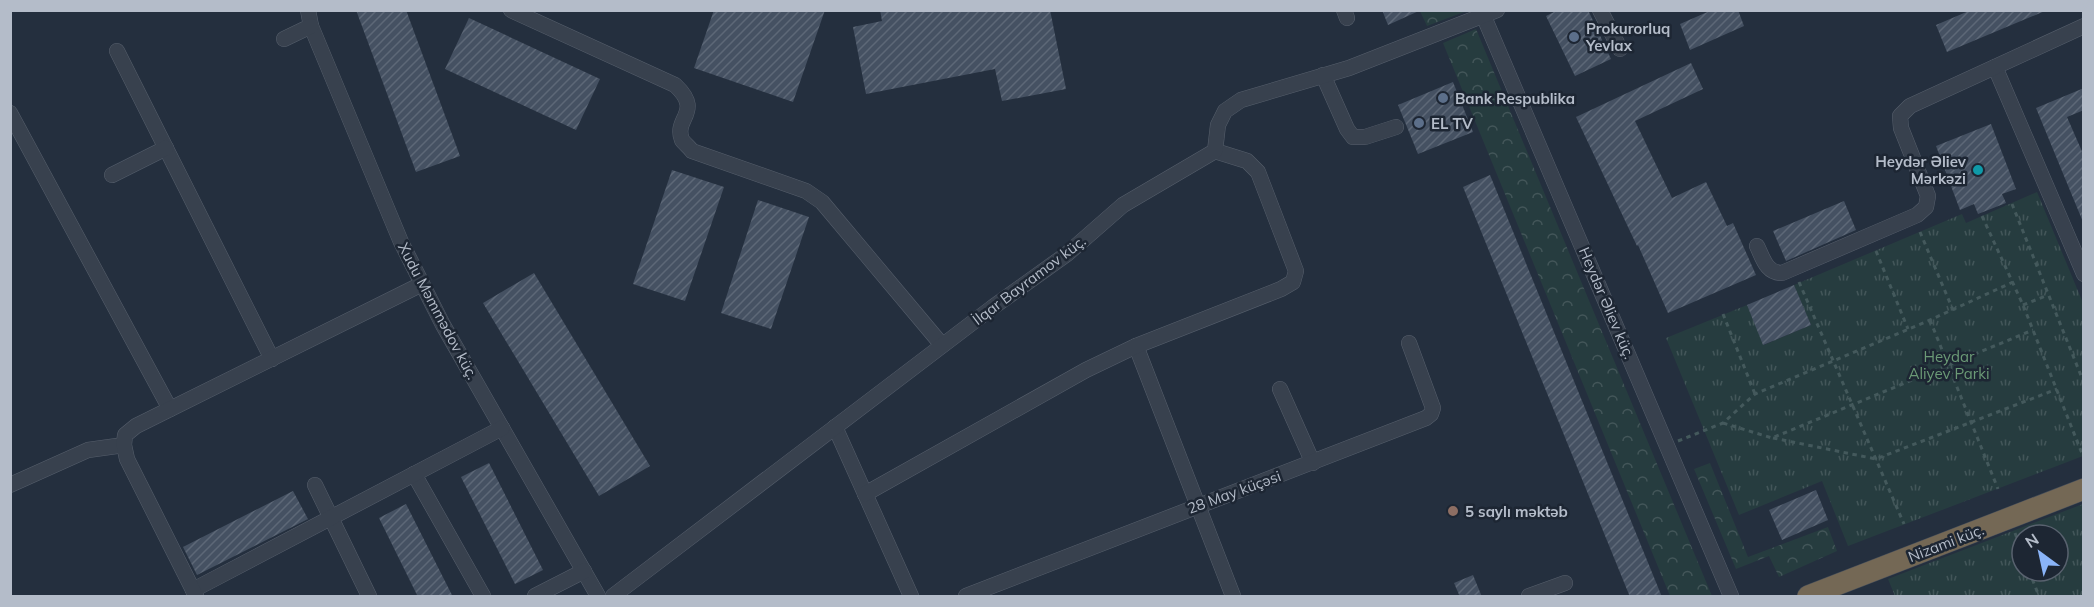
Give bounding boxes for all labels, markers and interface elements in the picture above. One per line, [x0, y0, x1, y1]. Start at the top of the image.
place label: Prokurorluq Yevlax [1585, 19, 1670, 55]
marker: Prokurorluq Yevlax [1567, 30, 1581, 44]
place label: Bank Respublika [1455, 89, 1575, 108]
marker: Bank Respublika [1436, 91, 1450, 105]
place label: EL TV [1431, 114, 1473, 133]
marker: EL TV [1412, 116, 1426, 130]
place label: Heydər Əliev Mərkəzi [1875, 152, 1967, 188]
marker: Heydər Əliev Mərkəzi [1971, 163, 1985, 177]
street label: İlqar Bayramov küç. [969, 231, 1089, 329]
street label: Xudu Məmmədov küç. [394, 239, 482, 383]
street label: Heydər Əliev küç. [1575, 244, 1639, 362]
park label: Heydar Aliyev Parki [1908, 347, 1990, 383]
street label: 28 May küçəsi [1185, 466, 1283, 518]
place label: 5 saylı məktəb [1465, 502, 1568, 521]
marker: 5 saylı məktəb [1446, 504, 1460, 518]
street label: Nizami küç. [1905, 520, 1987, 566]
north arrow [2010, 523, 2070, 583]
text: N [2021, 529, 2042, 552]

